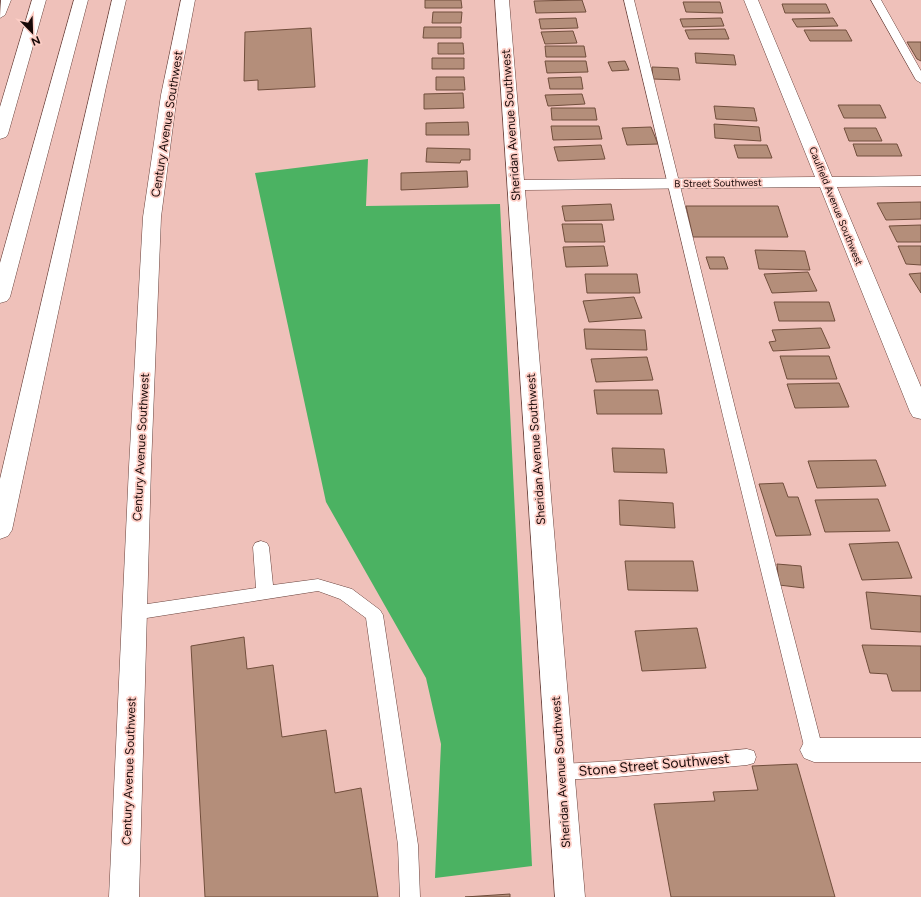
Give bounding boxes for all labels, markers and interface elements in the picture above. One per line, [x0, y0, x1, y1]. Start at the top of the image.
north arrow [12, 12, 52, 52]
text: N [29, 33, 42, 48]
street label: Sheridan Avenue Southwest [499, 48, 523, 201]
street label: Century Avenue Southwest [149, 49, 186, 198]
street label: Caulfield Avenue Southwest [806, 145, 866, 267]
street label: B Street Southwest [674, 176, 762, 190]
street label: Century Avenue Southwest [130, 372, 152, 521]
street label: Sheridan Avenue Southwest [524, 372, 548, 525]
street label: Sheridan Avenue Southwest [549, 695, 573, 848]
street label: Century Avenue Southwest [119, 696, 139, 845]
street label: Stone Street Southwest [578, 750, 730, 780]

